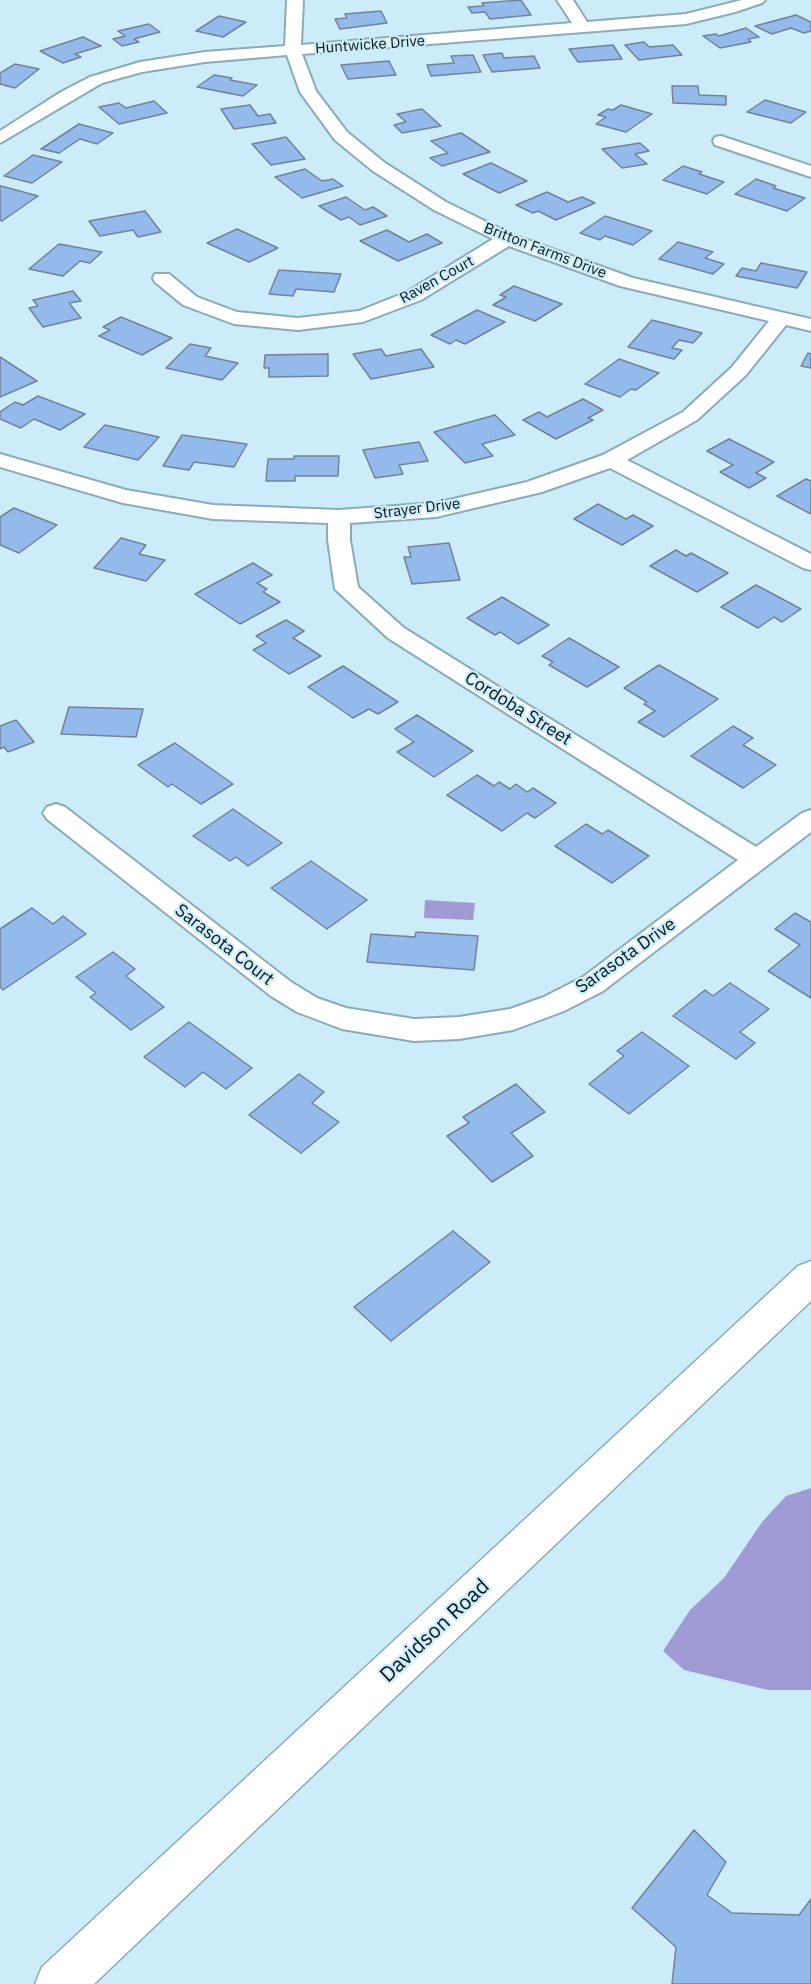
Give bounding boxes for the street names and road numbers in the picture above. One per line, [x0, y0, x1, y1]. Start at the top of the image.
street label: Huntwicke Drive [315, 32, 425, 58]
street label: Britton Farms Drive [481, 219, 609, 283]
street label: Raven Court [397, 252, 477, 308]
street label: Strayer Drive [373, 495, 461, 523]
street label: Cordoba Street [461, 668, 575, 750]
street label: Sarasota Court [170, 900, 278, 990]
street label: Sarasota Drive [572, 914, 680, 998]
street label: Davidson Road [375, 1574, 495, 1688]

